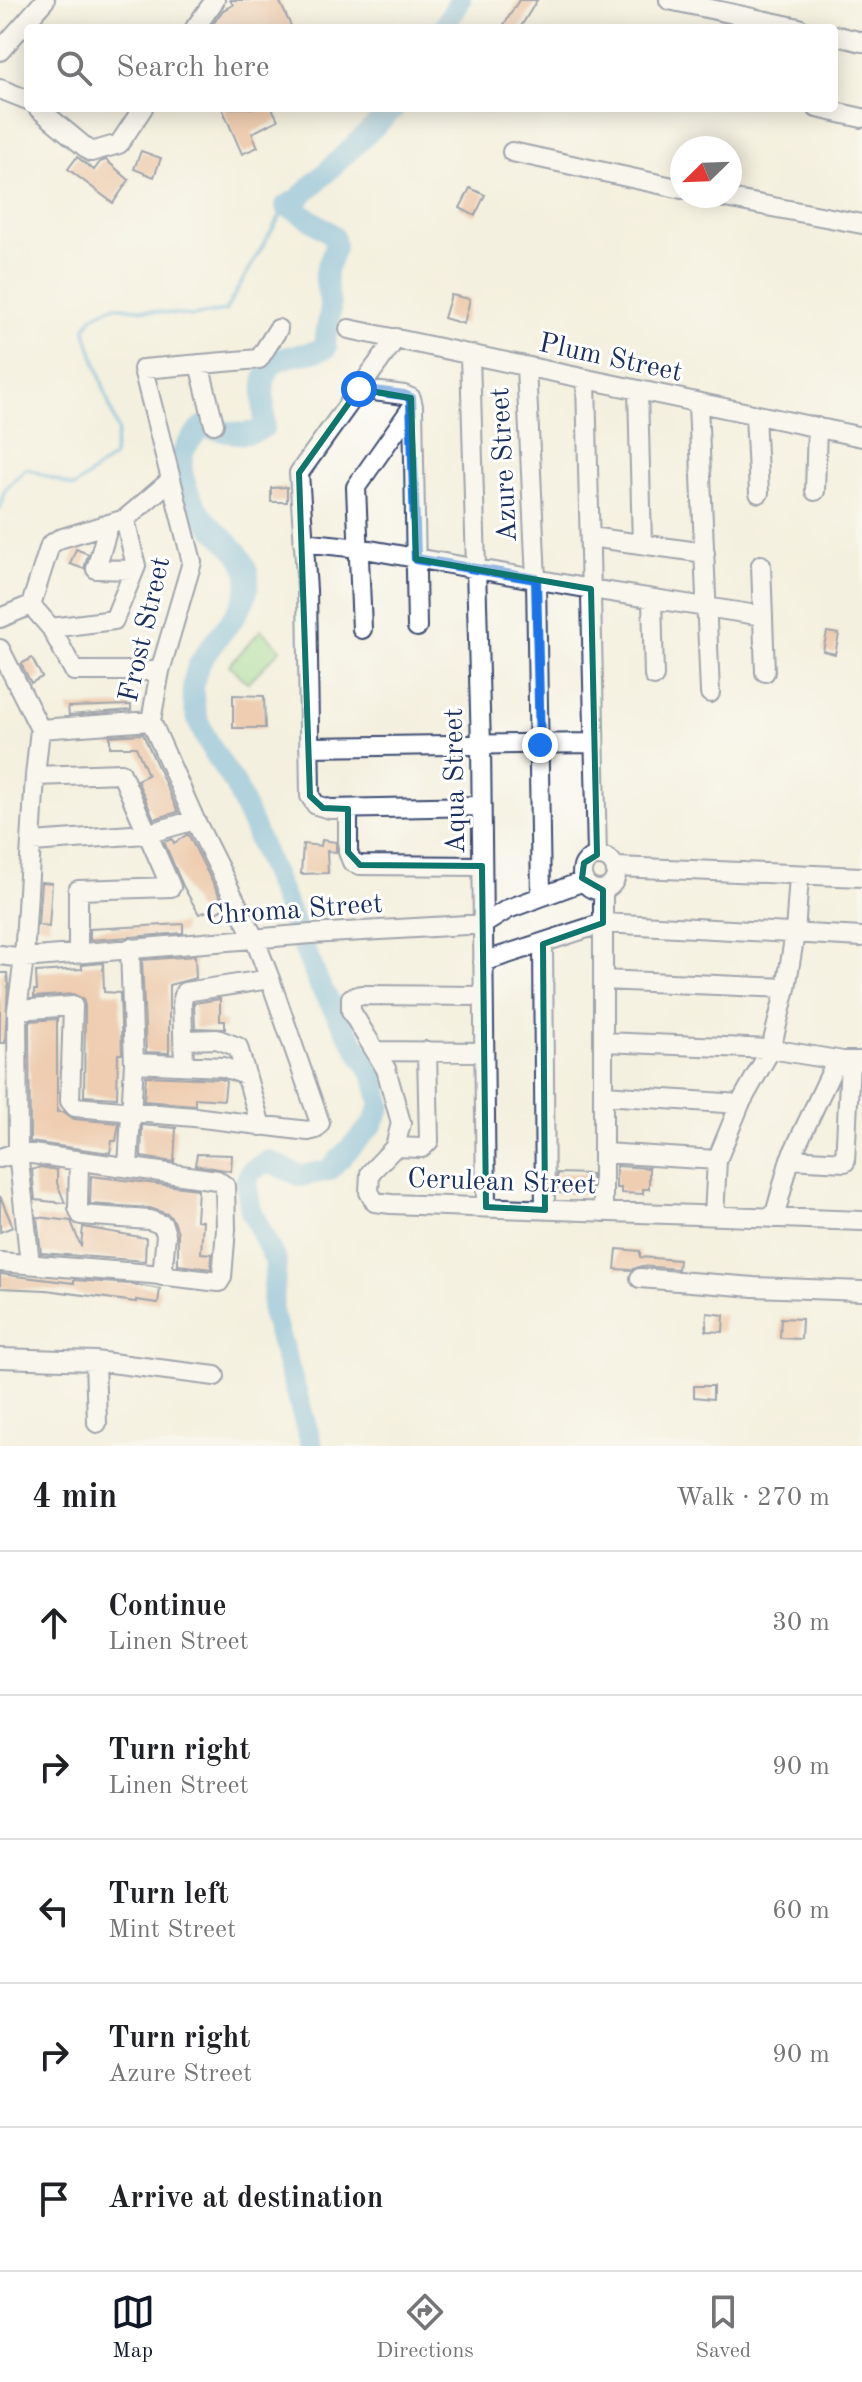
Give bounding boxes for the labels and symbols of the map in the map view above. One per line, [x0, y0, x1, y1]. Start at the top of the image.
north arrow [670, 136, 742, 208]
street label: Plum Street [536, 330, 685, 388]
route start [341, 371, 377, 407]
street label: Azure Street [487, 387, 523, 543]
street label: Frost Street [116, 554, 176, 705]
street label: Aqua Street [441, 708, 471, 854]
route end [522, 727, 558, 763]
street label: Chroma Street [205, 891, 384, 931]
street label: Cerulean Street [407, 1166, 597, 1200]

